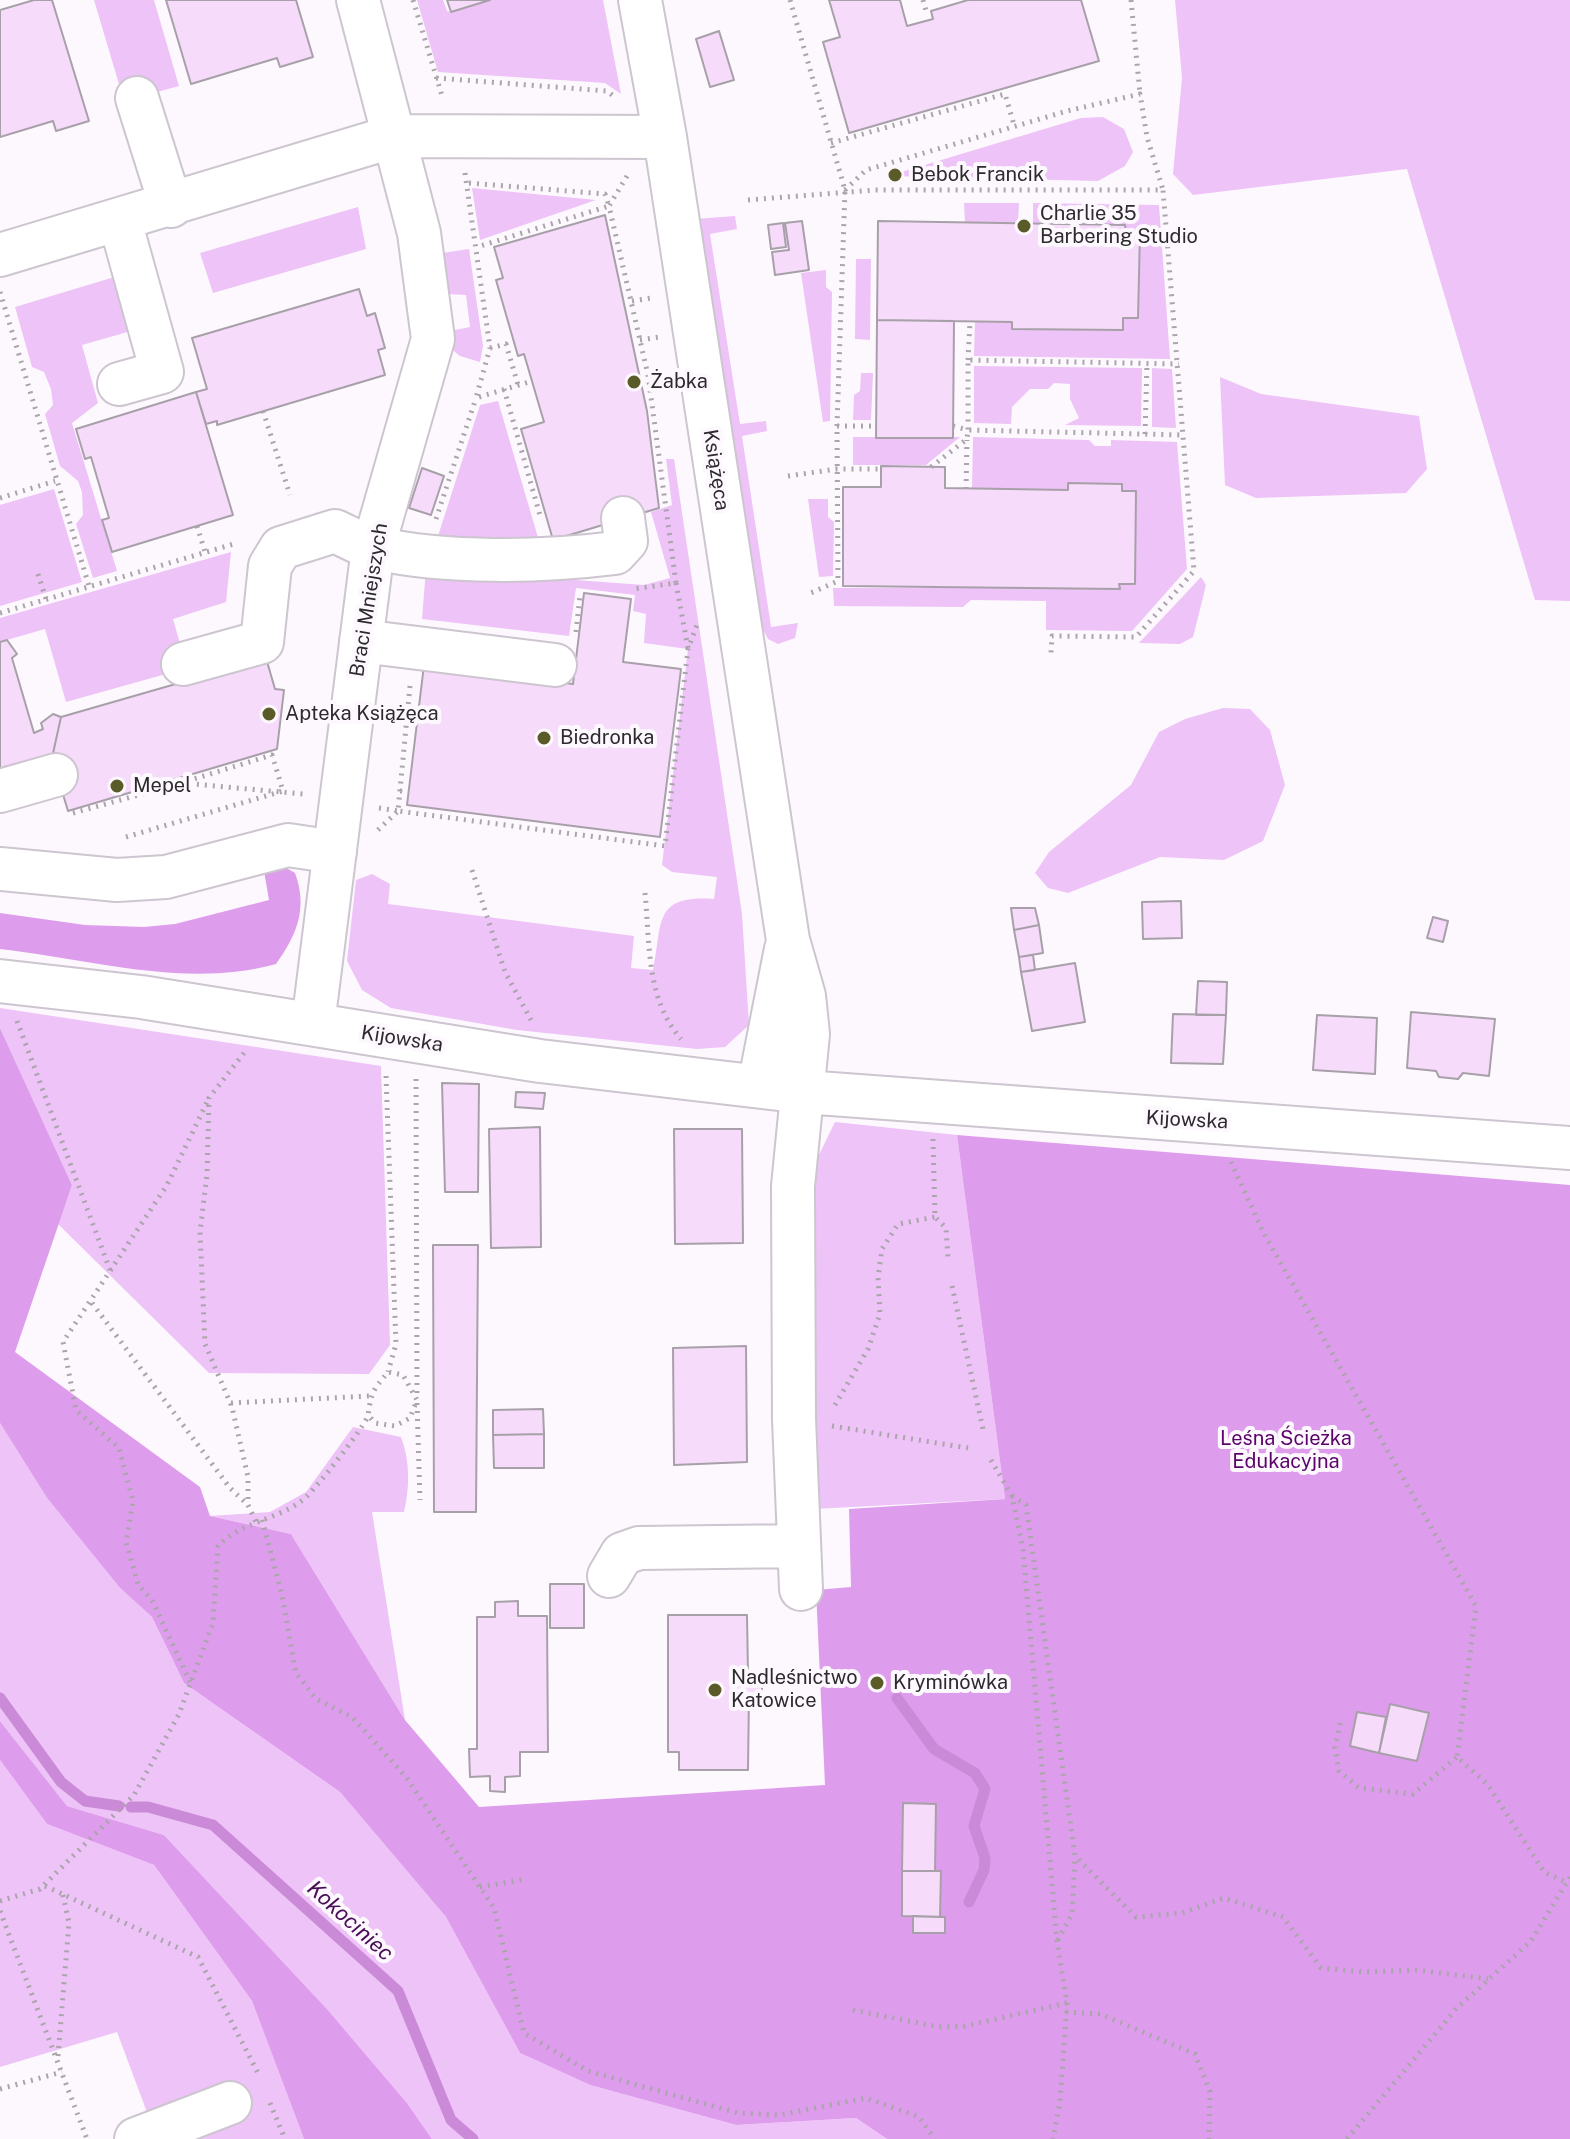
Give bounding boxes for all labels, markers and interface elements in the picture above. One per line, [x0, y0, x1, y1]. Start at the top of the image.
place label: Bebok Francik [911, 163, 1044, 187]
marker: Bebok Francik [886, 166, 904, 184]
place label: Charlie 35 Barbering Studio [1040, 202, 1198, 249]
marker: Charlie 35 Barbering Studio [1015, 217, 1033, 235]
place label: Żabka [650, 370, 708, 394]
marker: Żabka [625, 373, 643, 391]
street label: Książęca [698, 428, 734, 512]
street label: Braci Mniejszych [345, 521, 393, 679]
place label: Apteka Książęca [285, 702, 439, 726]
marker: Apteka Książęca [260, 705, 278, 723]
place label: Biedronka [560, 726, 654, 750]
marker: Biedronka [535, 729, 553, 747]
place label: Mepel [133, 774, 191, 798]
marker: Mepel [108, 777, 126, 795]
street label: Kijowska [359, 1021, 445, 1057]
street label: Kijowska [1145, 1106, 1229, 1134]
park label: Leśna Ścieżka Edukacyjna [1220, 1427, 1352, 1474]
place label: Nadleśnictwo Katowice [731, 1666, 857, 1713]
place label: Kryminówka [893, 1671, 1008, 1695]
marker: Kryminówka [868, 1674, 886, 1692]
marker: Nadleśnictwo Katowice [706, 1681, 724, 1699]
water label: Kokociniec [301, 1875, 399, 1967]

